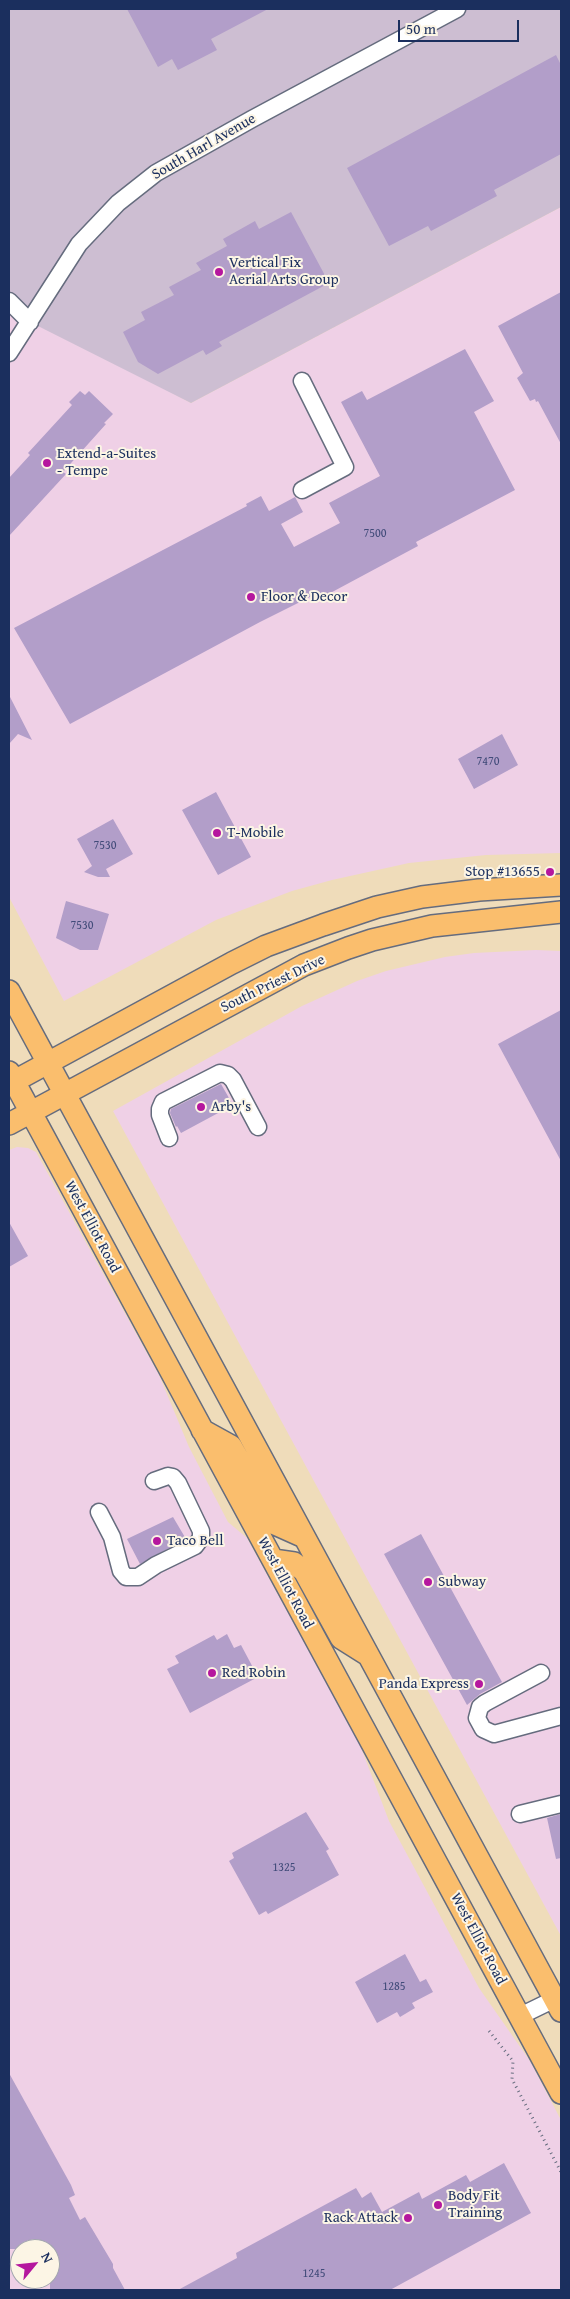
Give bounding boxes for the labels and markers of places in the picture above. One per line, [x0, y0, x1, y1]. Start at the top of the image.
place label: Vertical Fix Aerial Arts Group [229, 254, 339, 289]
marker: Vertical Fix Aerial Arts Group [213, 266, 225, 278]
place label: Extend-a-Suites - Tempe [57, 445, 156, 480]
marker: Extend-a-Suites - Tempe [41, 457, 53, 469]
place label: Floor & Decor [261, 588, 347, 606]
marker: Floor & Decor [245, 591, 257, 603]
place label: T-Mobile [227, 824, 284, 842]
marker: T-Mobile [211, 827, 223, 839]
place label: Stop #13655 [465, 863, 540, 881]
marker: Stop #13655 [544, 866, 556, 878]
place label: Arby's [211, 1098, 251, 1116]
marker: Arby's [195, 1101, 207, 1113]
place label: Taco Bell [167, 1532, 223, 1550]
marker: Taco Bell [151, 1535, 163, 1547]
place label: Subway [438, 1573, 486, 1591]
marker: Subway [422, 1576, 434, 1588]
place label: Red Robin [222, 1664, 286, 1682]
marker: Red Robin [206, 1667, 218, 1679]
place label: Panda Express [379, 1675, 469, 1693]
marker: Panda Express [473, 1678, 485, 1690]
place label: Body Fit Training [448, 2187, 502, 2222]
marker: Body Fit Training [432, 2199, 444, 2211]
place label: Rack Attack [324, 2209, 398, 2227]
marker: Rack Attack [402, 2212, 414, 2224]

